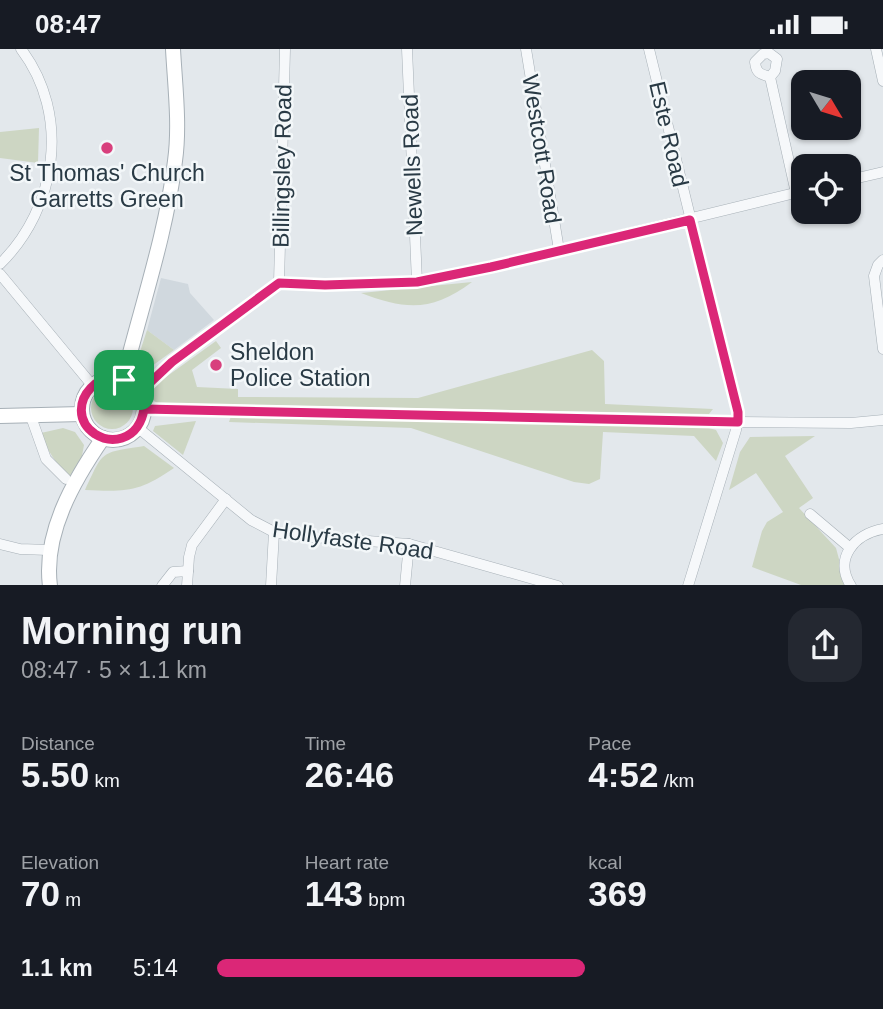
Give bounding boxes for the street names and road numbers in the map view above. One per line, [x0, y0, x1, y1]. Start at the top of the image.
street label: Westcott Road [517, 73, 567, 225]
street label: Este Road [644, 79, 694, 189]
street label: Billingsley Road [268, 84, 296, 248]
street label: Newells Road [397, 94, 427, 236]
street label: Hollyfaste Road [271, 516, 435, 564]

